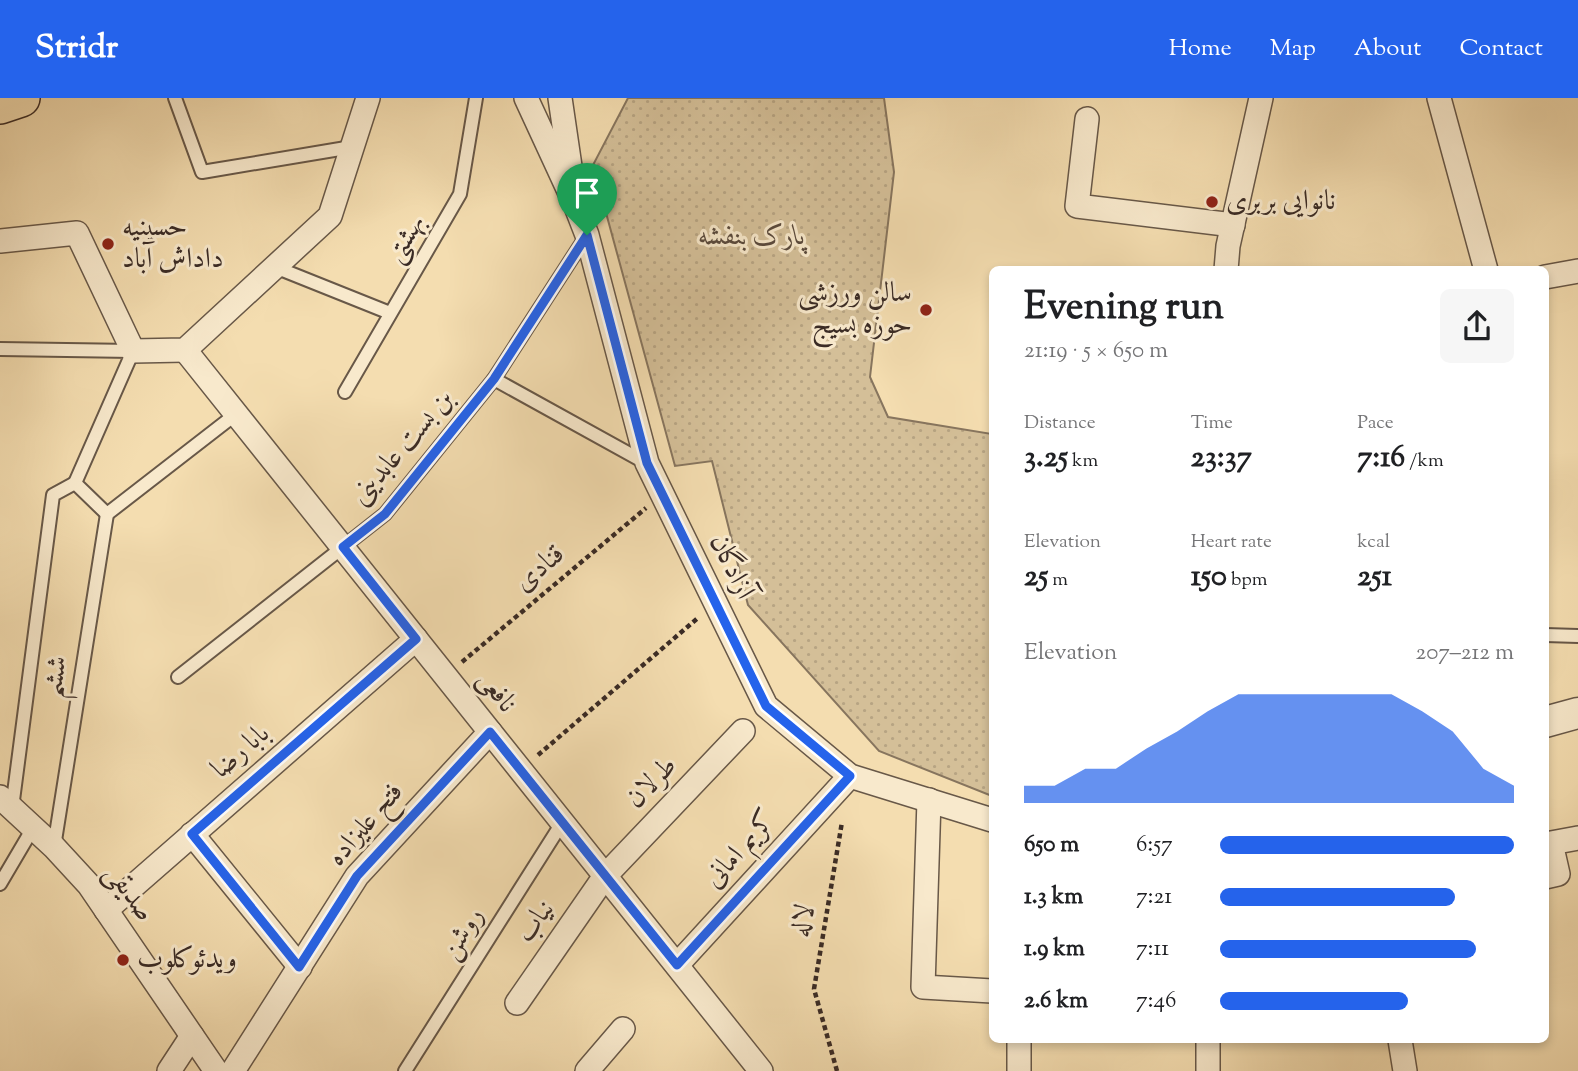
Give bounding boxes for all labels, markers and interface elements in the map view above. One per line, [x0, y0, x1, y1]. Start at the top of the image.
text: Stridr [35, 25, 118, 73]
text: Home [1169, 32, 1232, 66]
text: Map [1270, 32, 1316, 66]
text: About [1354, 32, 1421, 66]
text: Contact [1459, 32, 1543, 66]
pin [557, 163, 617, 235]
icon: arrive [568, 174, 606, 212]
place label: نانوایی بربری [1226, 182, 1336, 222]
marker: نانوایی بربری [1204, 194, 1220, 210]
street label: بهشتی [376, 207, 436, 271]
place label: حسینیه داداش آباد [122, 208, 224, 280]
park label: پارک بنفشه [698, 217, 808, 257]
marker: حسینیه داداش آباد [100, 236, 116, 252]
place label: سالن ورزشی حوزه بسیج [798, 274, 912, 348]
text: Evening run [1024, 282, 1224, 336]
button: share [1440, 289, 1514, 363]
marker: سالن ورزشی حوزه بسیج [918, 302, 934, 318]
text: 21:19 · 5 × 650 m [1024, 335, 1168, 368]
street label: بن بست عابدینی [341, 381, 465, 515]
text: Distance [1024, 410, 1096, 437]
text: Time [1191, 410, 1233, 437]
text: Pace [1357, 410, 1394, 437]
text: 3.25 [1024, 437, 1068, 480]
text: 23:37 [1191, 437, 1252, 480]
text: 7:16 [1357, 437, 1405, 480]
text: km [1068, 448, 1098, 475]
text: /km [1405, 448, 1444, 475]
street label: آزادگان [698, 528, 765, 609]
text: Elevation [1024, 529, 1101, 556]
text: Heart rate [1191, 529, 1272, 556]
text: kcal [1357, 529, 1390, 556]
street label: قنادی [506, 536, 574, 602]
text: 25 [1024, 556, 1048, 599]
text: 150 [1191, 556, 1227, 599]
text: 251 [1357, 556, 1392, 599]
text: m [1048, 567, 1068, 594]
text: bpm [1227, 567, 1268, 594]
text: Elevation [1024, 637, 1117, 670]
text: 207–212 m [1415, 637, 1514, 670]
street label: ششم [33, 653, 84, 702]
street label: نافعی [466, 662, 526, 722]
street label: بابا رضا [203, 715, 279, 789]
street label: طرلان [617, 748, 687, 818]
street label: فتح علیزاده [318, 774, 415, 877]
street label: کریم امانی [695, 802, 788, 899]
text: 650 m [1024, 829, 1079, 862]
text: 6:57 [1136, 829, 1173, 862]
street label: صدیقی [94, 856, 164, 930]
text: 1.3 km [1024, 881, 1083, 914]
text: 7:21 [1136, 881, 1172, 914]
street label: نیاب [507, 892, 565, 952]
street label: روشن [431, 900, 495, 968]
street label: لاله [781, 901, 827, 941]
text: 1.9 km [1024, 933, 1085, 966]
text: 7:11 [1136, 933, 1169, 966]
place label: ویدئوکلوب [137, 940, 237, 980]
marker: ویدئوکلوب [115, 952, 131, 968]
text: 2.6 km [1024, 985, 1088, 1018]
text: 7:46 [1136, 985, 1176, 1018]

